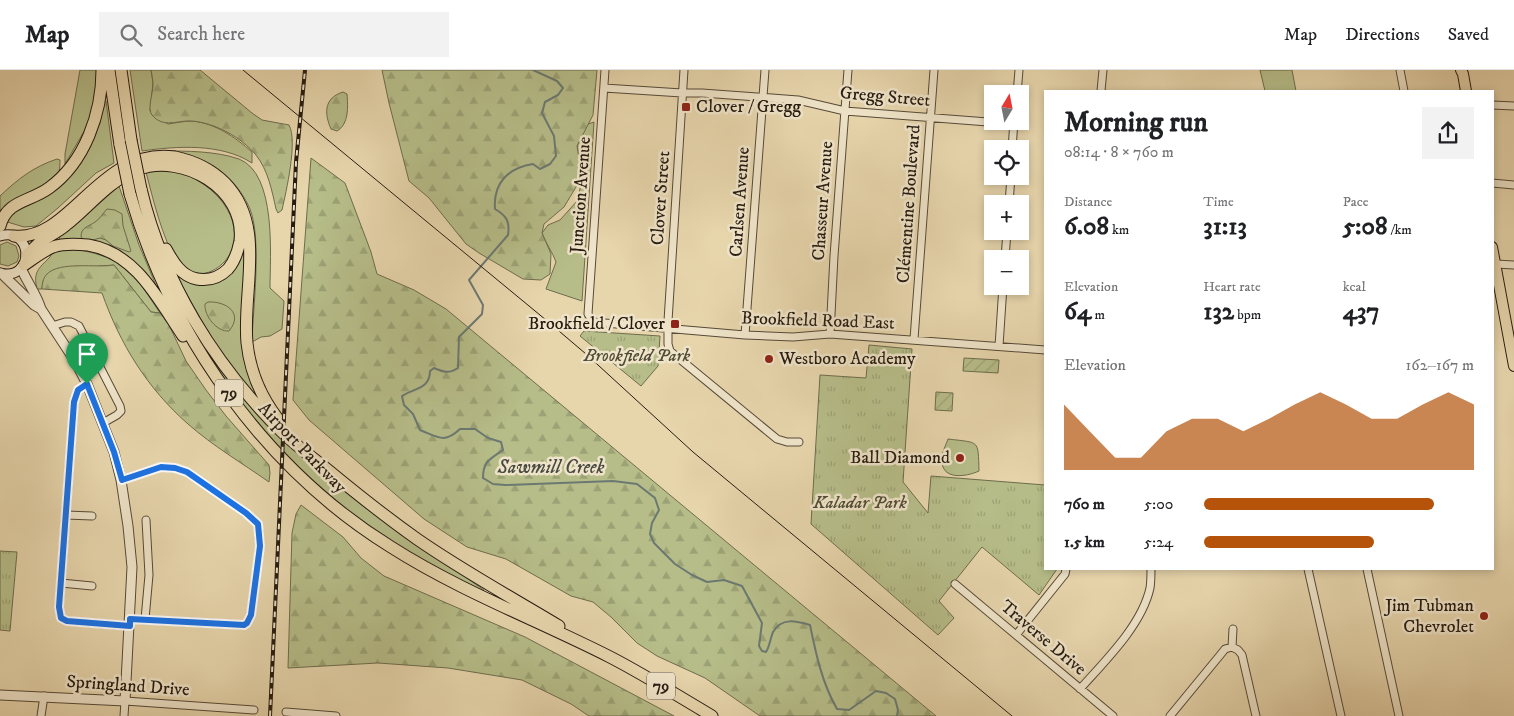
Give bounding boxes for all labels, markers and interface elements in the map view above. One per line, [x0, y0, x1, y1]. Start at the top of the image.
search box [99, 12, 449, 57]
text: Map [25, 20, 69, 50]
icon: search [117, 21, 145, 49]
text: Search here [157, 23, 245, 46]
text: Map [1284, 24, 1317, 46]
text: Directions [1345, 24, 1420, 46]
text: Saved [1448, 24, 1489, 46]
street label: Gregg Street [839, 82, 931, 112]
north arrow [984, 85, 1029, 130]
map controls [984, 85, 1029, 295]
place label: Clover / Gregg [696, 96, 801, 118]
marker: Clover / Gregg [680, 101, 692, 113]
text: Morning run [1064, 105, 1208, 140]
button: share [1422, 107, 1474, 159]
street label: Clémentine Boulevard [892, 124, 926, 284]
street label: Junction Avenue [566, 136, 596, 256]
button: locate [984, 140, 1029, 185]
street label: Chasseur Avenue [808, 141, 838, 261]
text: 08:14 · 8 × 760 m [1064, 142, 1174, 162]
street label: Carlsen Avenue [725, 146, 755, 258]
street label: Clover Street [647, 150, 675, 246]
text: Distance [1064, 193, 1112, 211]
text: Time [1203, 193, 1234, 211]
text: Pace [1343, 193, 1369, 211]
button: + [984, 195, 1029, 240]
text: 6.08 [1064, 211, 1109, 242]
text: 31:13 [1203, 211, 1247, 242]
text: 5:08 [1343, 211, 1388, 242]
text: km [1109, 221, 1129, 239]
text: /km [1388, 221, 1412, 239]
button: − [984, 250, 1029, 295]
text: Elevation [1064, 278, 1118, 296]
text: Heart rate [1203, 278, 1261, 296]
text: kcal [1343, 278, 1366, 296]
text: 64 [1064, 296, 1091, 327]
text: 132 [1203, 296, 1234, 327]
text: 437 [1343, 296, 1380, 327]
text: m [1091, 306, 1105, 324]
text: bpm [1234, 306, 1261, 324]
street label: Brookfield Road East [741, 307, 895, 335]
place label: Brookfield / Clover [528, 313, 665, 335]
marker: Brookfield / Clover [669, 318, 681, 330]
pin [66, 333, 108, 384]
icon: arrive [73, 340, 101, 368]
park label: Brookfield Park [583, 345, 691, 367]
place label: Westboro Academy [778, 348, 916, 370]
marker: Westboro Academy [763, 353, 775, 365]
text: Elevation [1064, 355, 1126, 375]
text: 162–167 m [1406, 355, 1474, 375]
road number: 79 [215, 379, 243, 406]
street label: Airport Parkway [253, 398, 351, 498]
place label: Ball Diamond [850, 447, 950, 469]
marker: Ball Diamond [954, 452, 966, 464]
water label: Sawmill Creek [497, 456, 604, 479]
park label: Kaladar Park [812, 492, 907, 514]
text: 760 m [1064, 494, 1105, 514]
text: 5:00 [1144, 494, 1173, 514]
text: 1.5 km [1064, 532, 1105, 552]
text: 5:24 [1144, 532, 1173, 552]
place label: Jim Tubman Chevrolet [1383, 595, 1475, 638]
street label: Traverse Drive [996, 596, 1090, 680]
marker: Jim Tubman Chevrolet [1478, 610, 1490, 622]
street label: Springland Drive [66, 671, 190, 701]
road number: 79 [647, 672, 675, 700]

